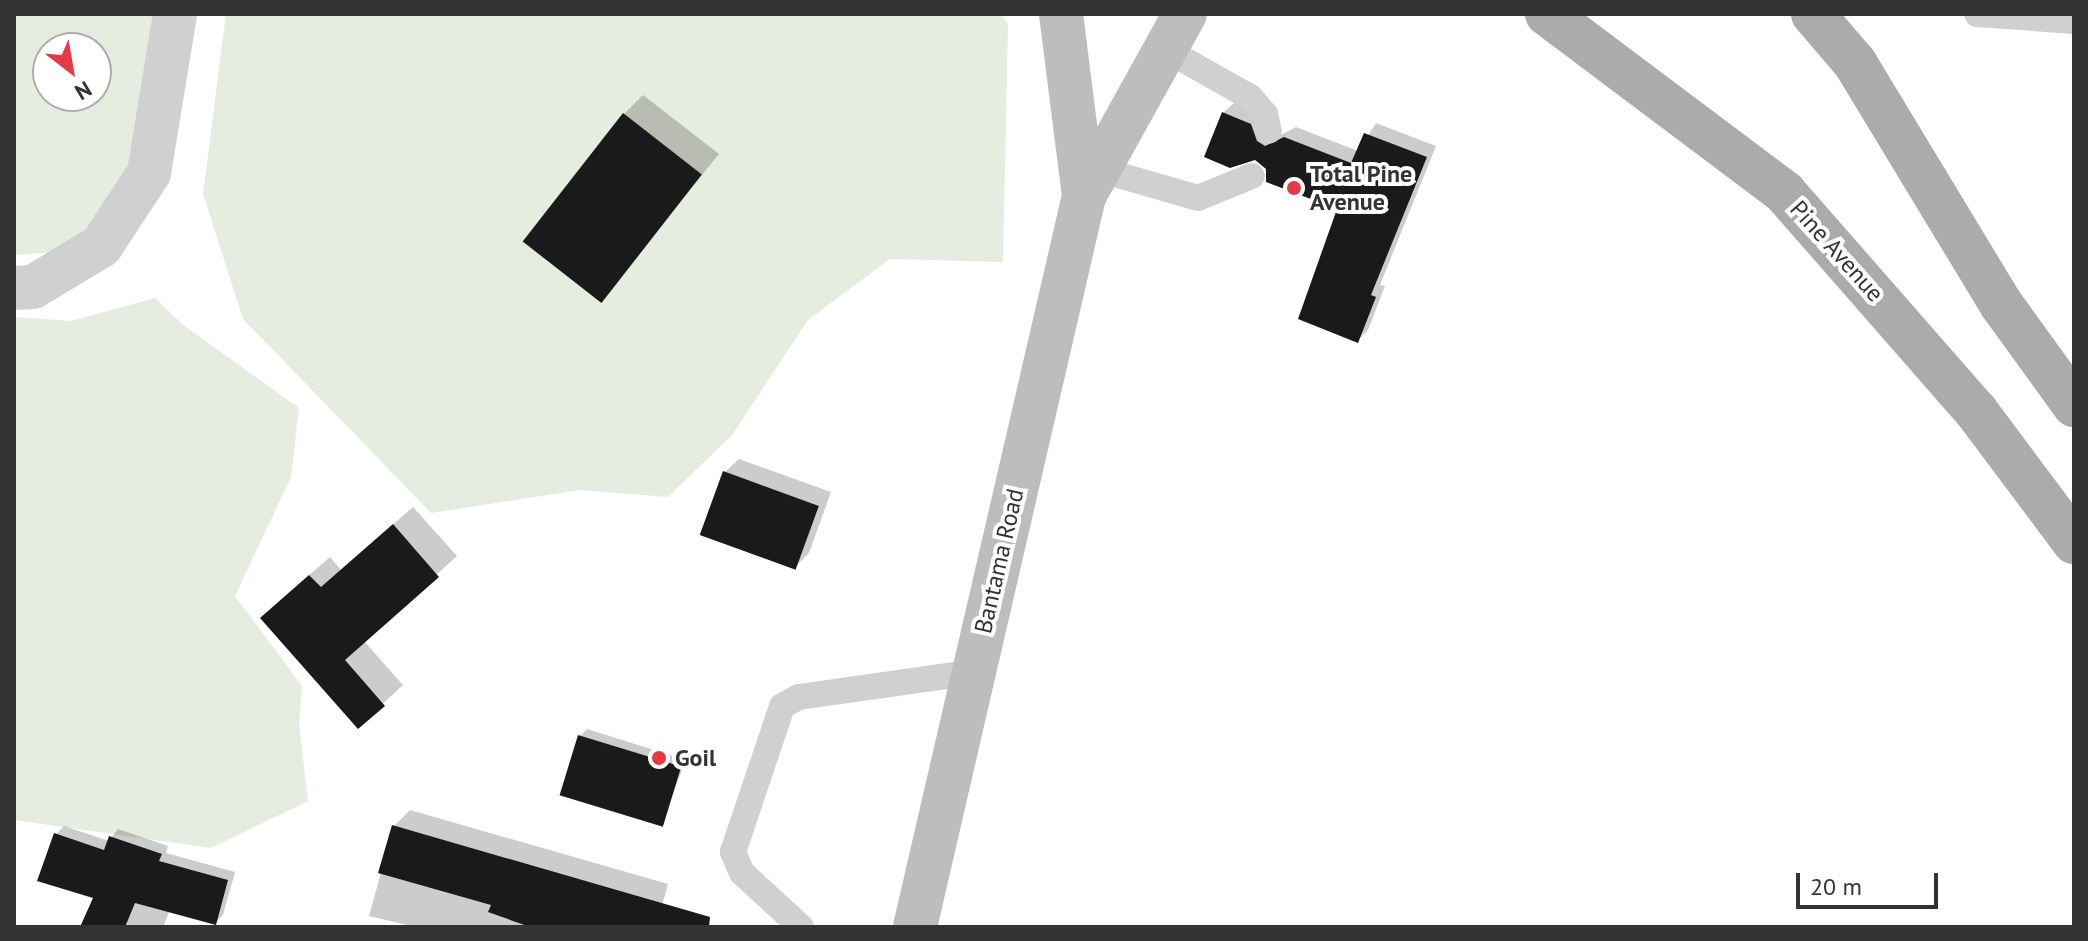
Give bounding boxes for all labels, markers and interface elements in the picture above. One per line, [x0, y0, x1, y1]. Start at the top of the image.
north arrow [32, 32, 112, 112]
text: N [70, 75, 97, 107]
place label: Total Pine Avenue [1310, 160, 1412, 216]
marker: Total Pine Avenue [1285, 179, 1303, 197]
street label: Pine Avenue [1784, 194, 1890, 308]
street label: Bantama Road [968, 486, 1030, 636]
place label: Goil [675, 744, 716, 772]
marker: Goil [650, 749, 668, 767]
scale bar [1800, 857, 1942, 907]
text: 20 m [1810, 871, 1862, 902]

